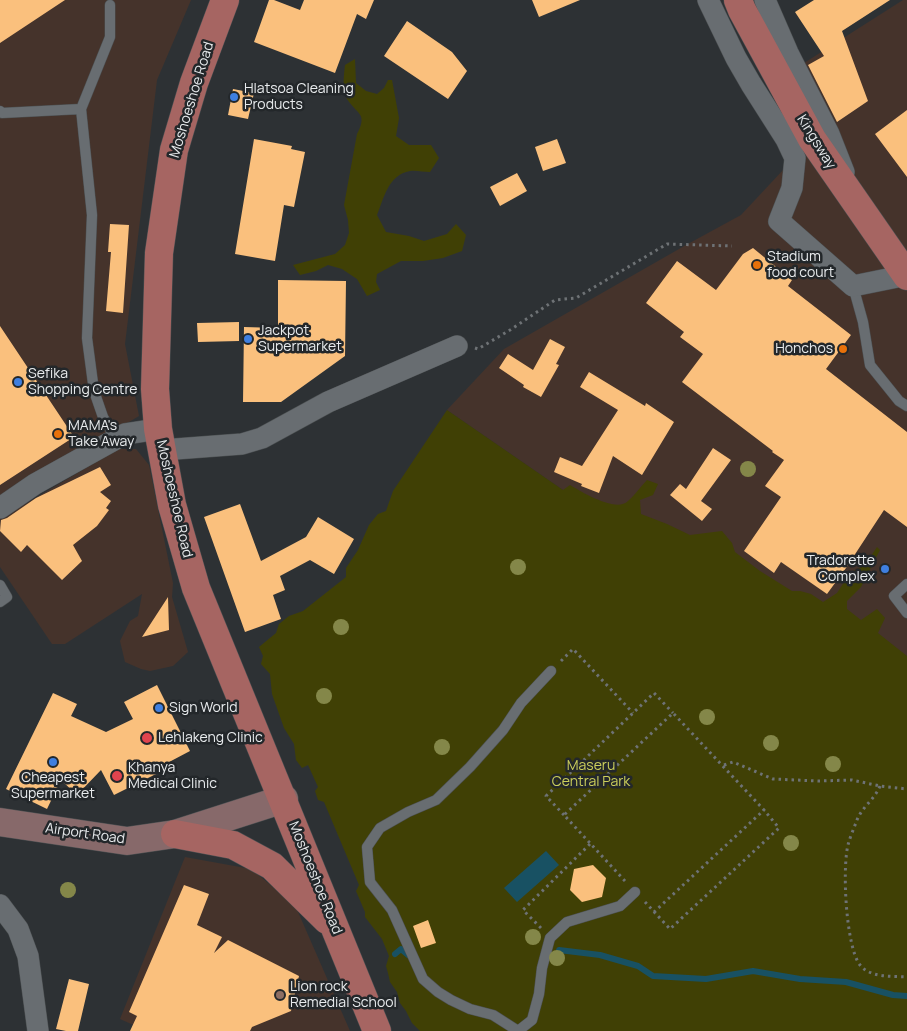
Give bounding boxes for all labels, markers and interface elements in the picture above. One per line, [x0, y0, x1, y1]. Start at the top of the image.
street label: Moshoeshoe Road [166, 40, 218, 160]
place label: Hlatsoa Cleaning Products [244, 81, 354, 114]
marker: Hlatsoa Cleaning Products [228, 91, 240, 103]
street label: Kingsway [793, 112, 839, 172]
place label: Stadium food court [767, 249, 834, 282]
marker: Stadium food court [751, 259, 763, 271]
place label: Jackpot Supermarket [258, 323, 342, 356]
marker: Jackpot Supermarket [242, 333, 254, 345]
place label: Honchos [775, 341, 833, 357]
marker: Honchos [837, 343, 849, 355]
place label: Sefika Shopping Centre [28, 366, 137, 398]
marker: Sefika Shopping Centre [12, 376, 24, 388]
place label: MAMA's Take Away [68, 418, 134, 451]
marker: MAMA's Take Away [52, 428, 64, 440]
street label: Moshoeshoe Road [152, 439, 196, 559]
place label: Tradorette Complex [807, 553, 875, 586]
marker: Tradorette Complex [879, 563, 891, 575]
place label: Sign World [169, 700, 237, 716]
marker: Sign World [153, 702, 165, 714]
place label: Lehlakeng Clinic [158, 730, 263, 746]
marker: Lehlakeng Clinic [140, 731, 154, 745]
marker: Cheapest Supermarket [47, 756, 59, 768]
park label: Maseru Central Park [552, 758, 630, 790]
place label: Khanya Medical Clinic [128, 760, 217, 792]
marker: Khanya Medical Clinic [110, 769, 124, 783]
place label: Cheapest Supermarket [11, 770, 95, 802]
street label: Moshoeshoe Road [285, 819, 345, 937]
street label: Airport Road [44, 820, 126, 848]
place label: Lion rock Remedial School [290, 979, 397, 1012]
marker: Lion rock Remedial School [274, 989, 286, 1001]

